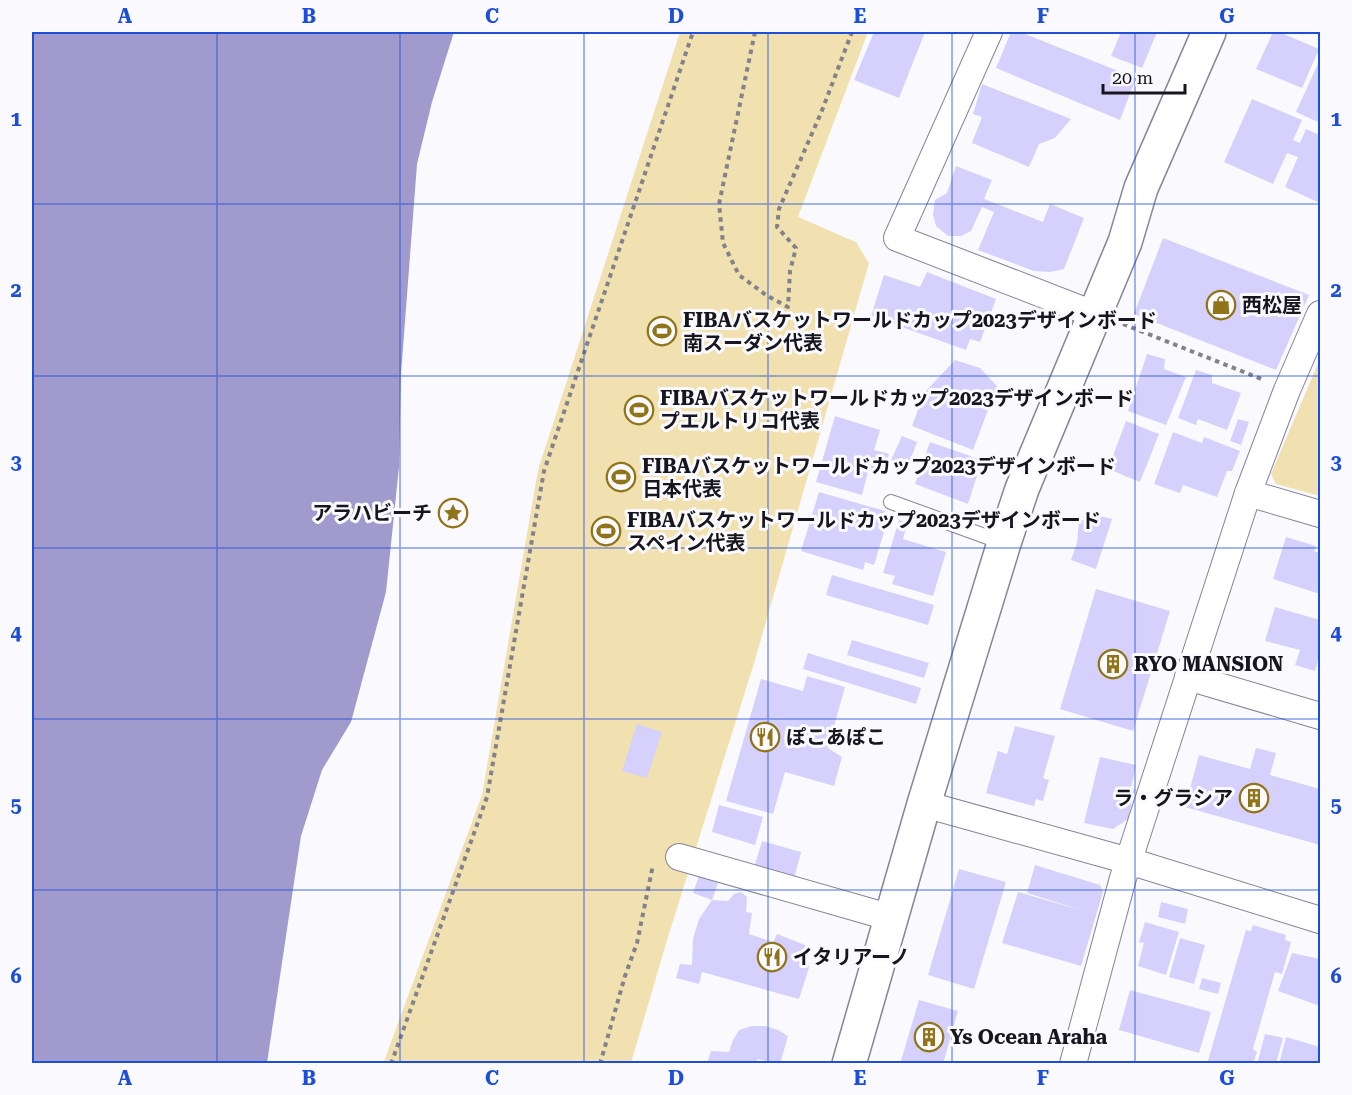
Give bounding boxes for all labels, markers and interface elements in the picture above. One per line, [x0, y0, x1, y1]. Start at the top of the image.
text: A [118, 4, 133, 28]
text: B [302, 4, 316, 28]
text: C [485, 4, 499, 28]
text: D [668, 4, 684, 28]
text: E [854, 4, 867, 28]
text: F [1037, 4, 1049, 28]
text: G [1219, 4, 1235, 28]
scale bar [1103, 57, 1186, 95]
text: 20 m [1112, 67, 1153, 88]
text: 1 [10, 107, 22, 131]
text: 1 [1330, 107, 1342, 131]
text: 2 [10, 278, 22, 302]
text: 2 [1330, 278, 1342, 302]
shop icon: 西松屋 [1205, 289, 1237, 321]
place label: 西松屋 [1242, 293, 1302, 317]
place label: FIBAバスケットワールドカップ2023デザインボード 南スーダン代表 [683, 308, 1157, 355]
sports icon: FIBAバスケットワールドカップ2023デザインボード 南スーダン代表 [646, 315, 678, 347]
place label: FIBAバスケットワールドカップ2023デザインボード プエルトリコ代表 [660, 386, 1134, 433]
sports icon: FIBAバスケットワールドカップ2023デザインボード プエルトリコ代表 [623, 394, 655, 426]
text: 3 [10, 450, 22, 474]
text: 3 [1330, 450, 1342, 474]
place label: FIBAバスケットワールドカップ2023デザインボード 日本代表 [642, 454, 1116, 501]
sports icon: FIBAバスケットワールドカップ2023デザインボード 日本代表 [605, 461, 637, 493]
place icon: アラハビーチ [437, 497, 469, 529]
place label: アラハビーチ [312, 501, 432, 525]
place label: FIBAバスケットワールドカップ2023デザインボード スペイン代表 [627, 508, 1101, 555]
sports icon: FIBAバスケットワールドカップ2023デザインボード スペイン代表 [590, 515, 622, 547]
text: 4 [10, 621, 22, 645]
text: 4 [1330, 621, 1342, 645]
building icon: RYO MANSION [1097, 648, 1129, 680]
place label: RYO MANSION [1134, 652, 1283, 676]
restaurant icon: ぽこあぽこ [749, 721, 781, 753]
place label: ぽこあぽこ [786, 725, 886, 749]
building icon: ラ・グラシア [1238, 782, 1270, 814]
place label: ラ・グラシア [1113, 786, 1233, 810]
text: 5 [10, 793, 22, 817]
text: 5 [1330, 793, 1342, 817]
restaurant icon: イタリアーノ [756, 941, 788, 973]
place label: イタリアーノ [793, 945, 910, 969]
text: 6 [10, 964, 22, 988]
text: 6 [1330, 964, 1342, 988]
building icon: Ys Ocean Araha [913, 1021, 945, 1053]
place label: Ys Ocean Araha [950, 1025, 1108, 1049]
text: A [118, 1066, 133, 1090]
text: B [302, 1066, 316, 1090]
text: C [485, 1066, 499, 1090]
text: D [668, 1066, 684, 1090]
text: E [854, 1066, 867, 1090]
text: F [1037, 1066, 1049, 1090]
text: G [1219, 1066, 1235, 1090]

